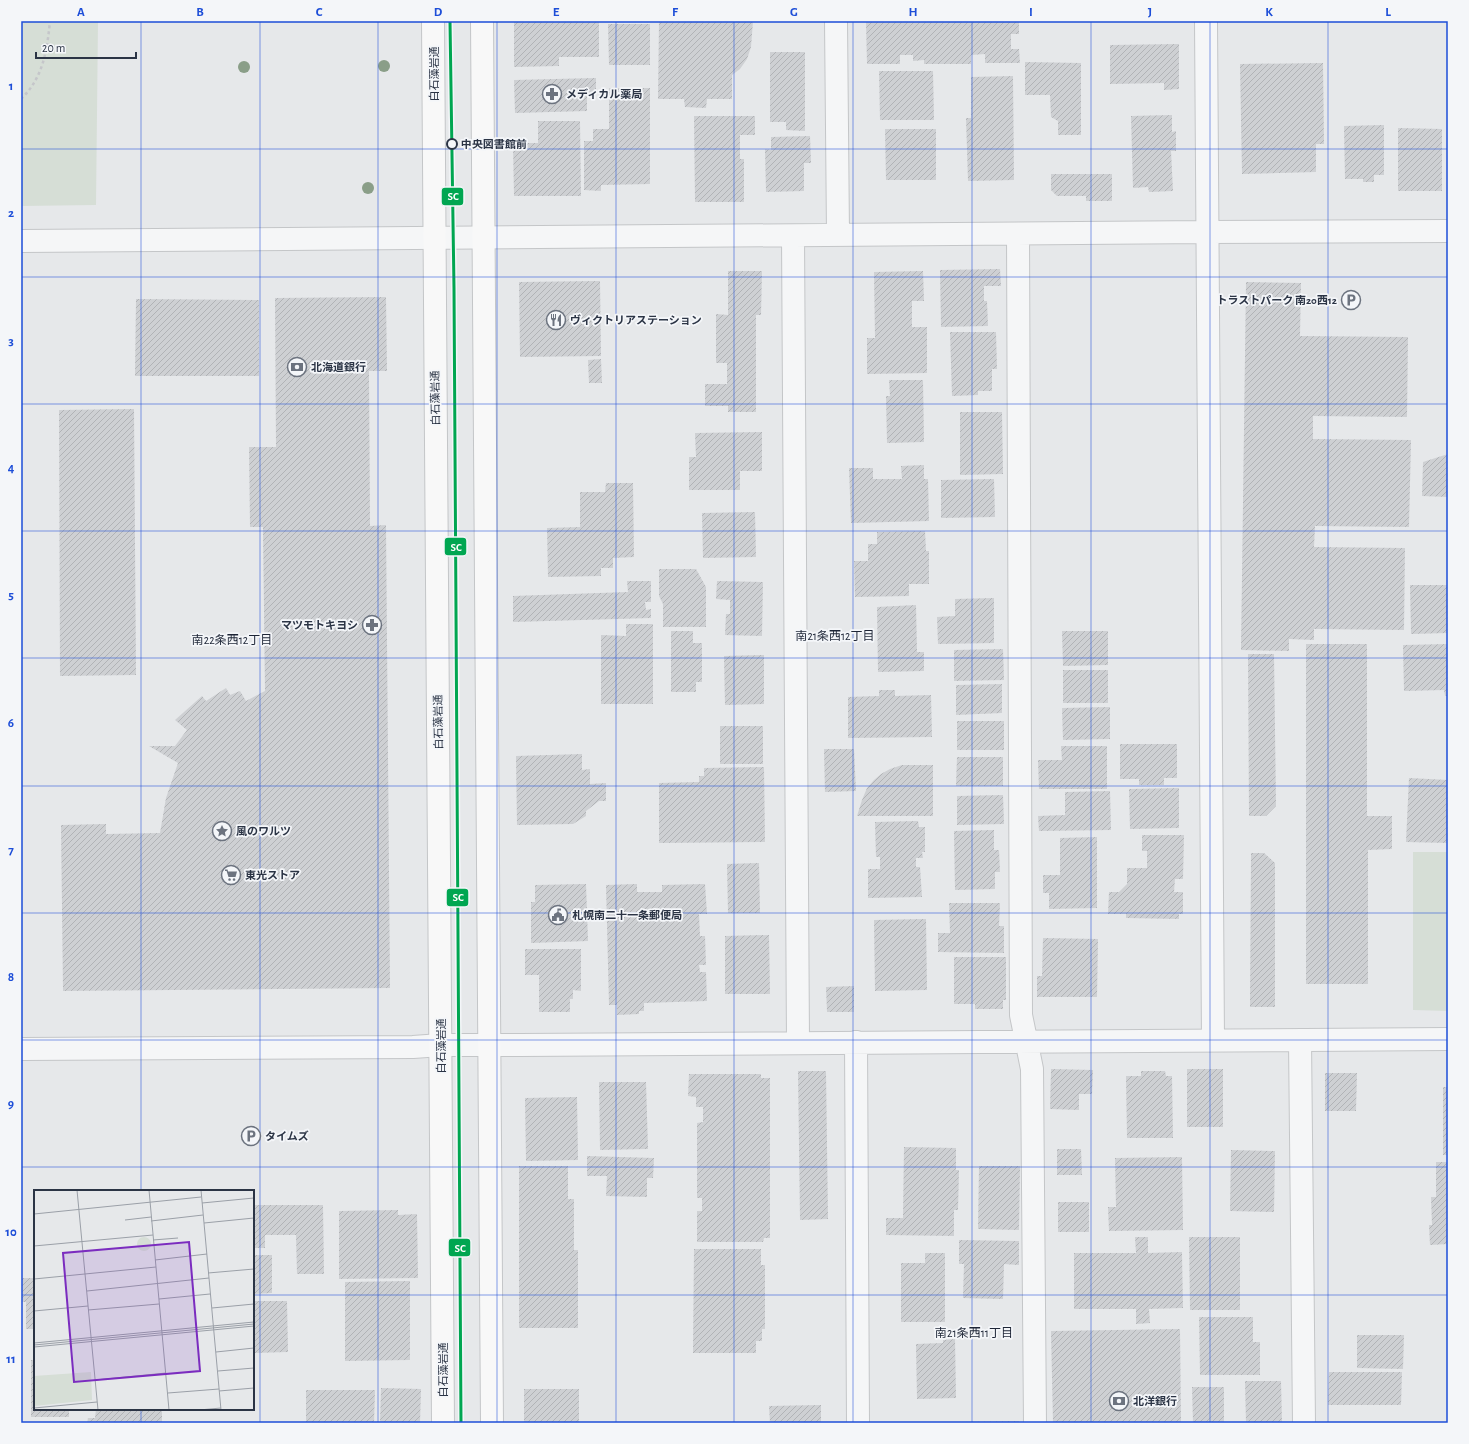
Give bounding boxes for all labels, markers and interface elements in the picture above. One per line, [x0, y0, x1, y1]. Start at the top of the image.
text: A [77, 6, 85, 19]
text: B [196, 6, 204, 19]
text: C [316, 6, 323, 19]
text: D [434, 6, 443, 19]
text: E [553, 6, 560, 19]
text: F [672, 6, 679, 19]
text: G [790, 6, 798, 19]
text: H [908, 6, 918, 19]
text: I [1029, 6, 1033, 19]
text: J [1148, 6, 1152, 19]
text: K [1265, 6, 1273, 19]
text: L [1385, 6, 1391, 19]
scale bar [36, 34, 136, 60]
text: 20 m [42, 42, 65, 54]
street label: 白石藻岩通 [428, 47, 440, 102]
text: 1 [9, 80, 13, 93]
pharmacy icon: メディカル薬局 [541, 83, 563, 105]
place label: メディカル薬局 [566, 88, 642, 100]
marker: 中央図書館前 [446, 138, 458, 150]
place label: 中央図書館前 [461, 138, 527, 150]
line badge: SC [441, 187, 464, 206]
text: SC [447, 191, 459, 202]
text: 2 [8, 207, 14, 220]
parking icon: トラストパーク 南20西12 [1340, 289, 1362, 311]
place label: トラストパーク 南20西12 [1217, 295, 1337, 306]
restaurant icon: ヴィクトリアステーション [545, 309, 567, 331]
place label: ヴィクトリアステーション [570, 314, 702, 326]
text: 3 [8, 335, 14, 348]
bank icon: 北海道銀行 [286, 356, 308, 378]
place label: 北海道銀行 [311, 361, 366, 373]
street label: 白石藻岩通 [429, 370, 441, 426]
text: 4 [8, 462, 15, 475]
line badge: SC [444, 537, 467, 556]
text: SC [450, 542, 462, 553]
text: 5 [8, 589, 14, 602]
pharmacy icon: マツモトキヨシ [361, 614, 383, 636]
place label: マツモトキヨシ [281, 620, 358, 631]
district label: 南21条西12丁目 [795, 629, 875, 642]
district label: 南22条西12丁目 [192, 633, 272, 646]
street label: 白石藻岩通 [432, 694, 444, 750]
text: 6 [8, 717, 14, 730]
place icon: 風のワルツ [211, 820, 233, 842]
place label: 風のワルツ [236, 826, 291, 837]
text: 7 [8, 844, 14, 857]
supermarket icon: 東光ストア [220, 864, 242, 886]
place label: 東光ストア [245, 870, 300, 881]
line badge: SC [446, 888, 469, 907]
text: SC [452, 892, 464, 903]
public building icon: 札幌南二十一条郵便局 [547, 904, 569, 926]
place label: 札幌南二十一条郵便局 [572, 909, 682, 921]
text: 8 [8, 971, 14, 984]
street label: 白石藻岩通 [435, 1019, 447, 1074]
text: 9 [8, 1098, 14, 1111]
parking icon: タイムズ [240, 1125, 262, 1147]
place label: タイムズ [265, 1130, 309, 1142]
inset map [34, 1190, 254, 1410]
text: 10 [5, 1226, 17, 1239]
line badge: SC [448, 1238, 471, 1257]
text: SC [454, 1243, 466, 1254]
district label: 南21条西11丁目 [935, 1326, 1013, 1339]
street label: 白石藻岩通 [437, 1343, 449, 1398]
text: 11 [6, 1353, 16, 1366]
bank icon: 北洋銀行 [1108, 1390, 1130, 1412]
place label: 北洋銀行 [1133, 1395, 1177, 1407]

